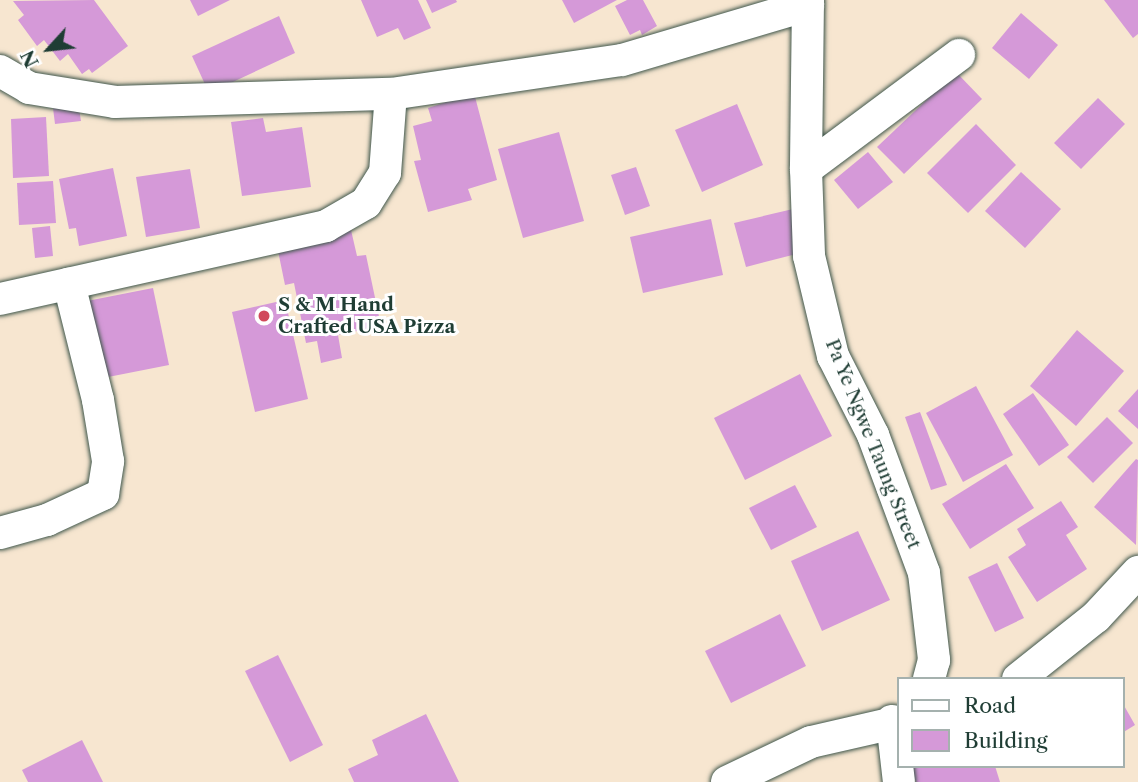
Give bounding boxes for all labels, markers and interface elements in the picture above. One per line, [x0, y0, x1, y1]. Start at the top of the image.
north arrow [14, 14, 84, 84]
text: N [16, 46, 44, 71]
place label: S & M Hand Crafted USA Pizza [278, 294, 456, 338]
marker: S & M Hand Crafted USA Pizza [256, 308, 272, 324]
street label: Pa Ye Ngwe Taung Street [820, 335, 926, 553]
legend [897, 677, 1124, 768]
text: Road [964, 693, 1016, 718]
text: Building [964, 728, 1048, 753]

